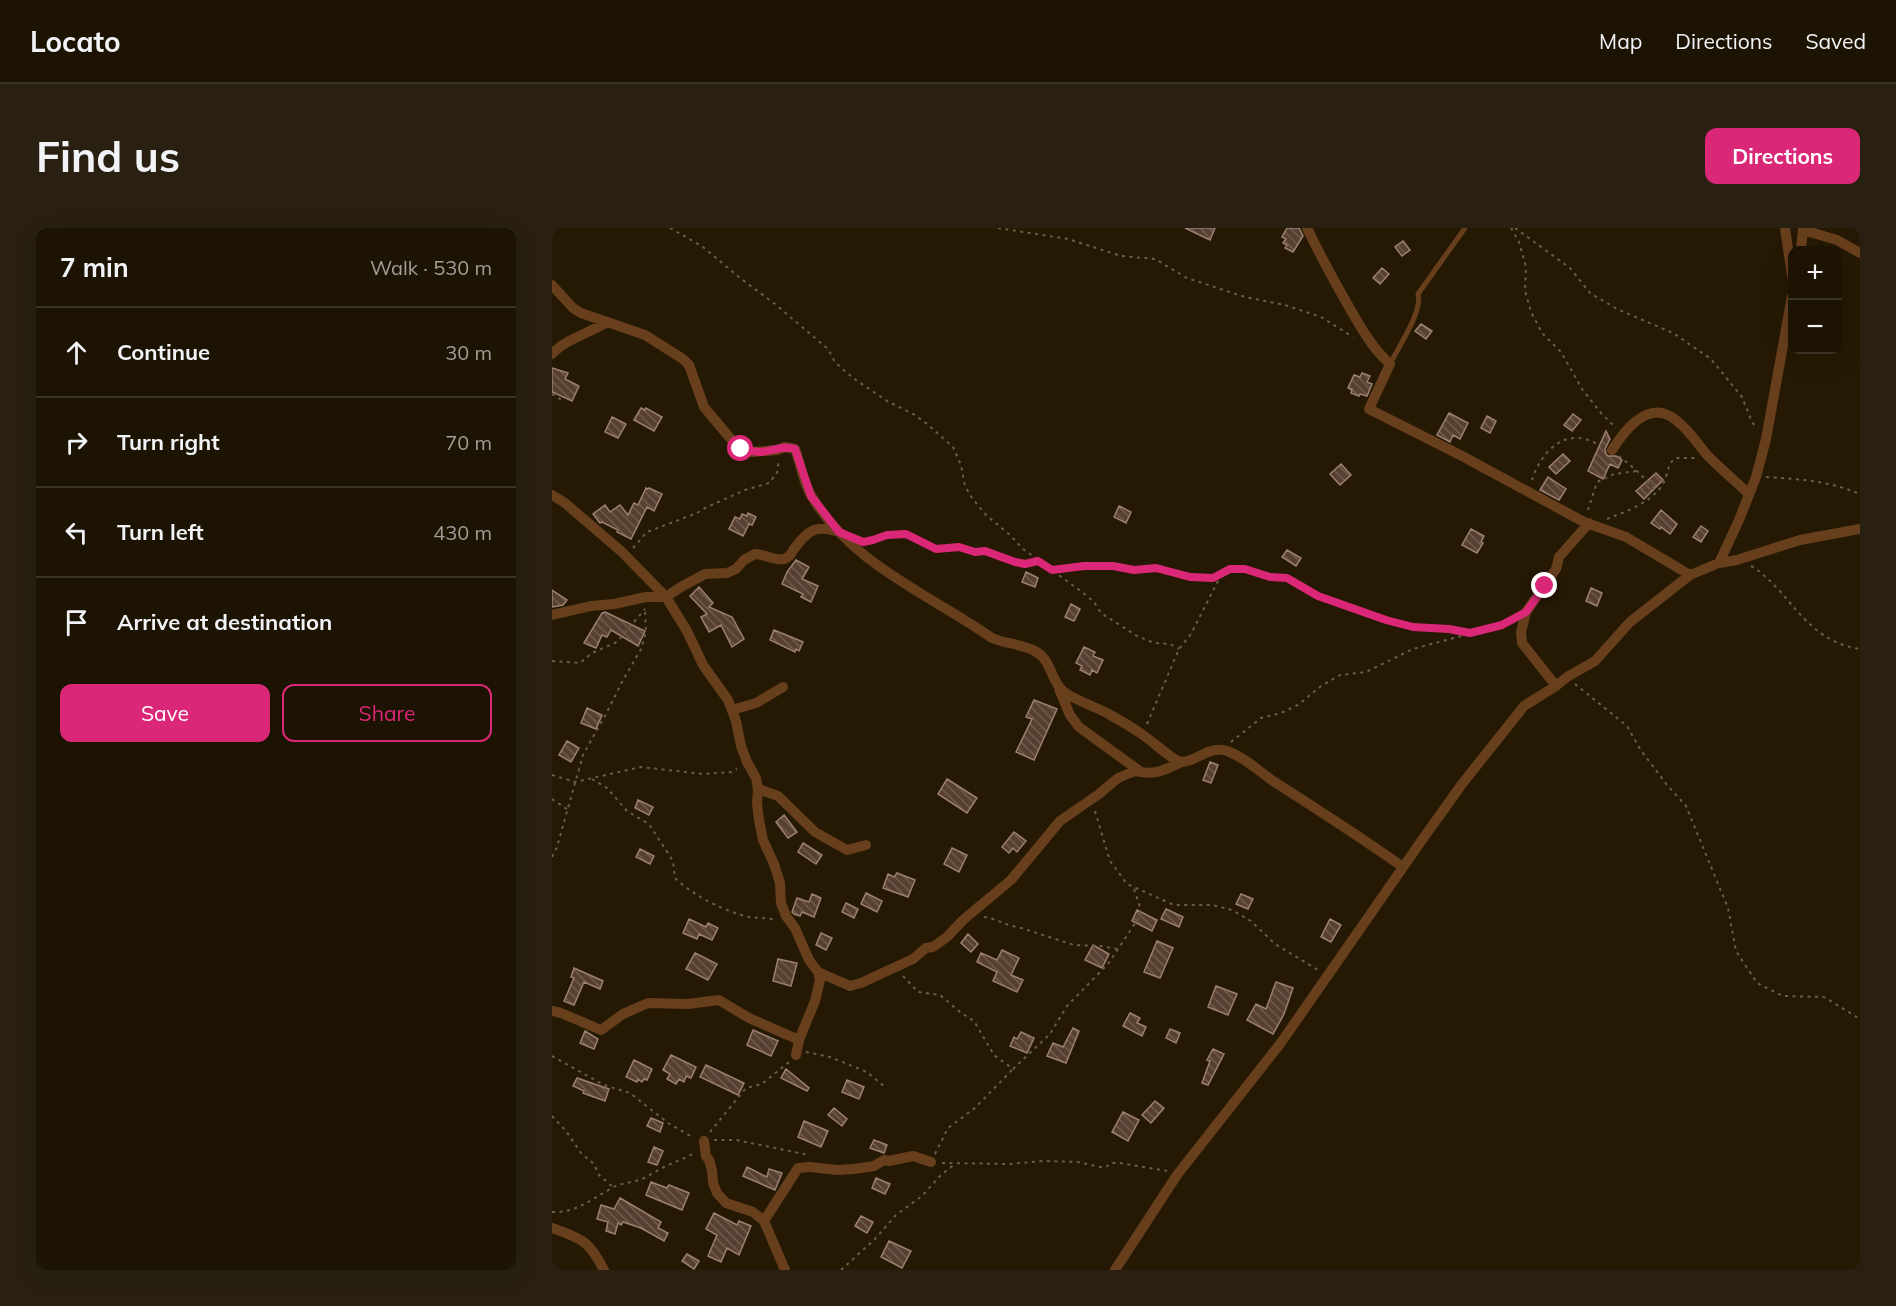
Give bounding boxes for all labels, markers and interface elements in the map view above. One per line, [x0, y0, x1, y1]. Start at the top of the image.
text: Locato [30, 24, 121, 59]
text: Map [1599, 28, 1642, 54]
text: Directions [1675, 28, 1772, 54]
text: Saved [1805, 28, 1866, 54]
button: Directions [1705, 128, 1860, 184]
text: Find us [36, 130, 180, 183]
map controls [1788, 246, 1842, 354]
button: + [1788, 246, 1842, 300]
text: 7 min [60, 251, 129, 284]
text: Walk · 530 m [370, 255, 492, 280]
button: − [1788, 300, 1842, 354]
icon: ahead [60, 336, 93, 369]
text: Continue [117, 338, 210, 366]
text: 30 m [445, 340, 492, 365]
icon: right [60, 426, 93, 459]
text: Turn right [117, 428, 220, 456]
text: 70 m [445, 430, 492, 455]
route start [727, 435, 753, 461]
icon: left [60, 516, 93, 549]
text: Turn left [117, 518, 204, 546]
text: 430 m [433, 520, 492, 545]
route end [1531, 572, 1557, 598]
icon: arrive [60, 606, 93, 639]
text: Arrive at destination [117, 608, 332, 636]
button: Save [60, 684, 270, 742]
button: Share [282, 684, 492, 742]

